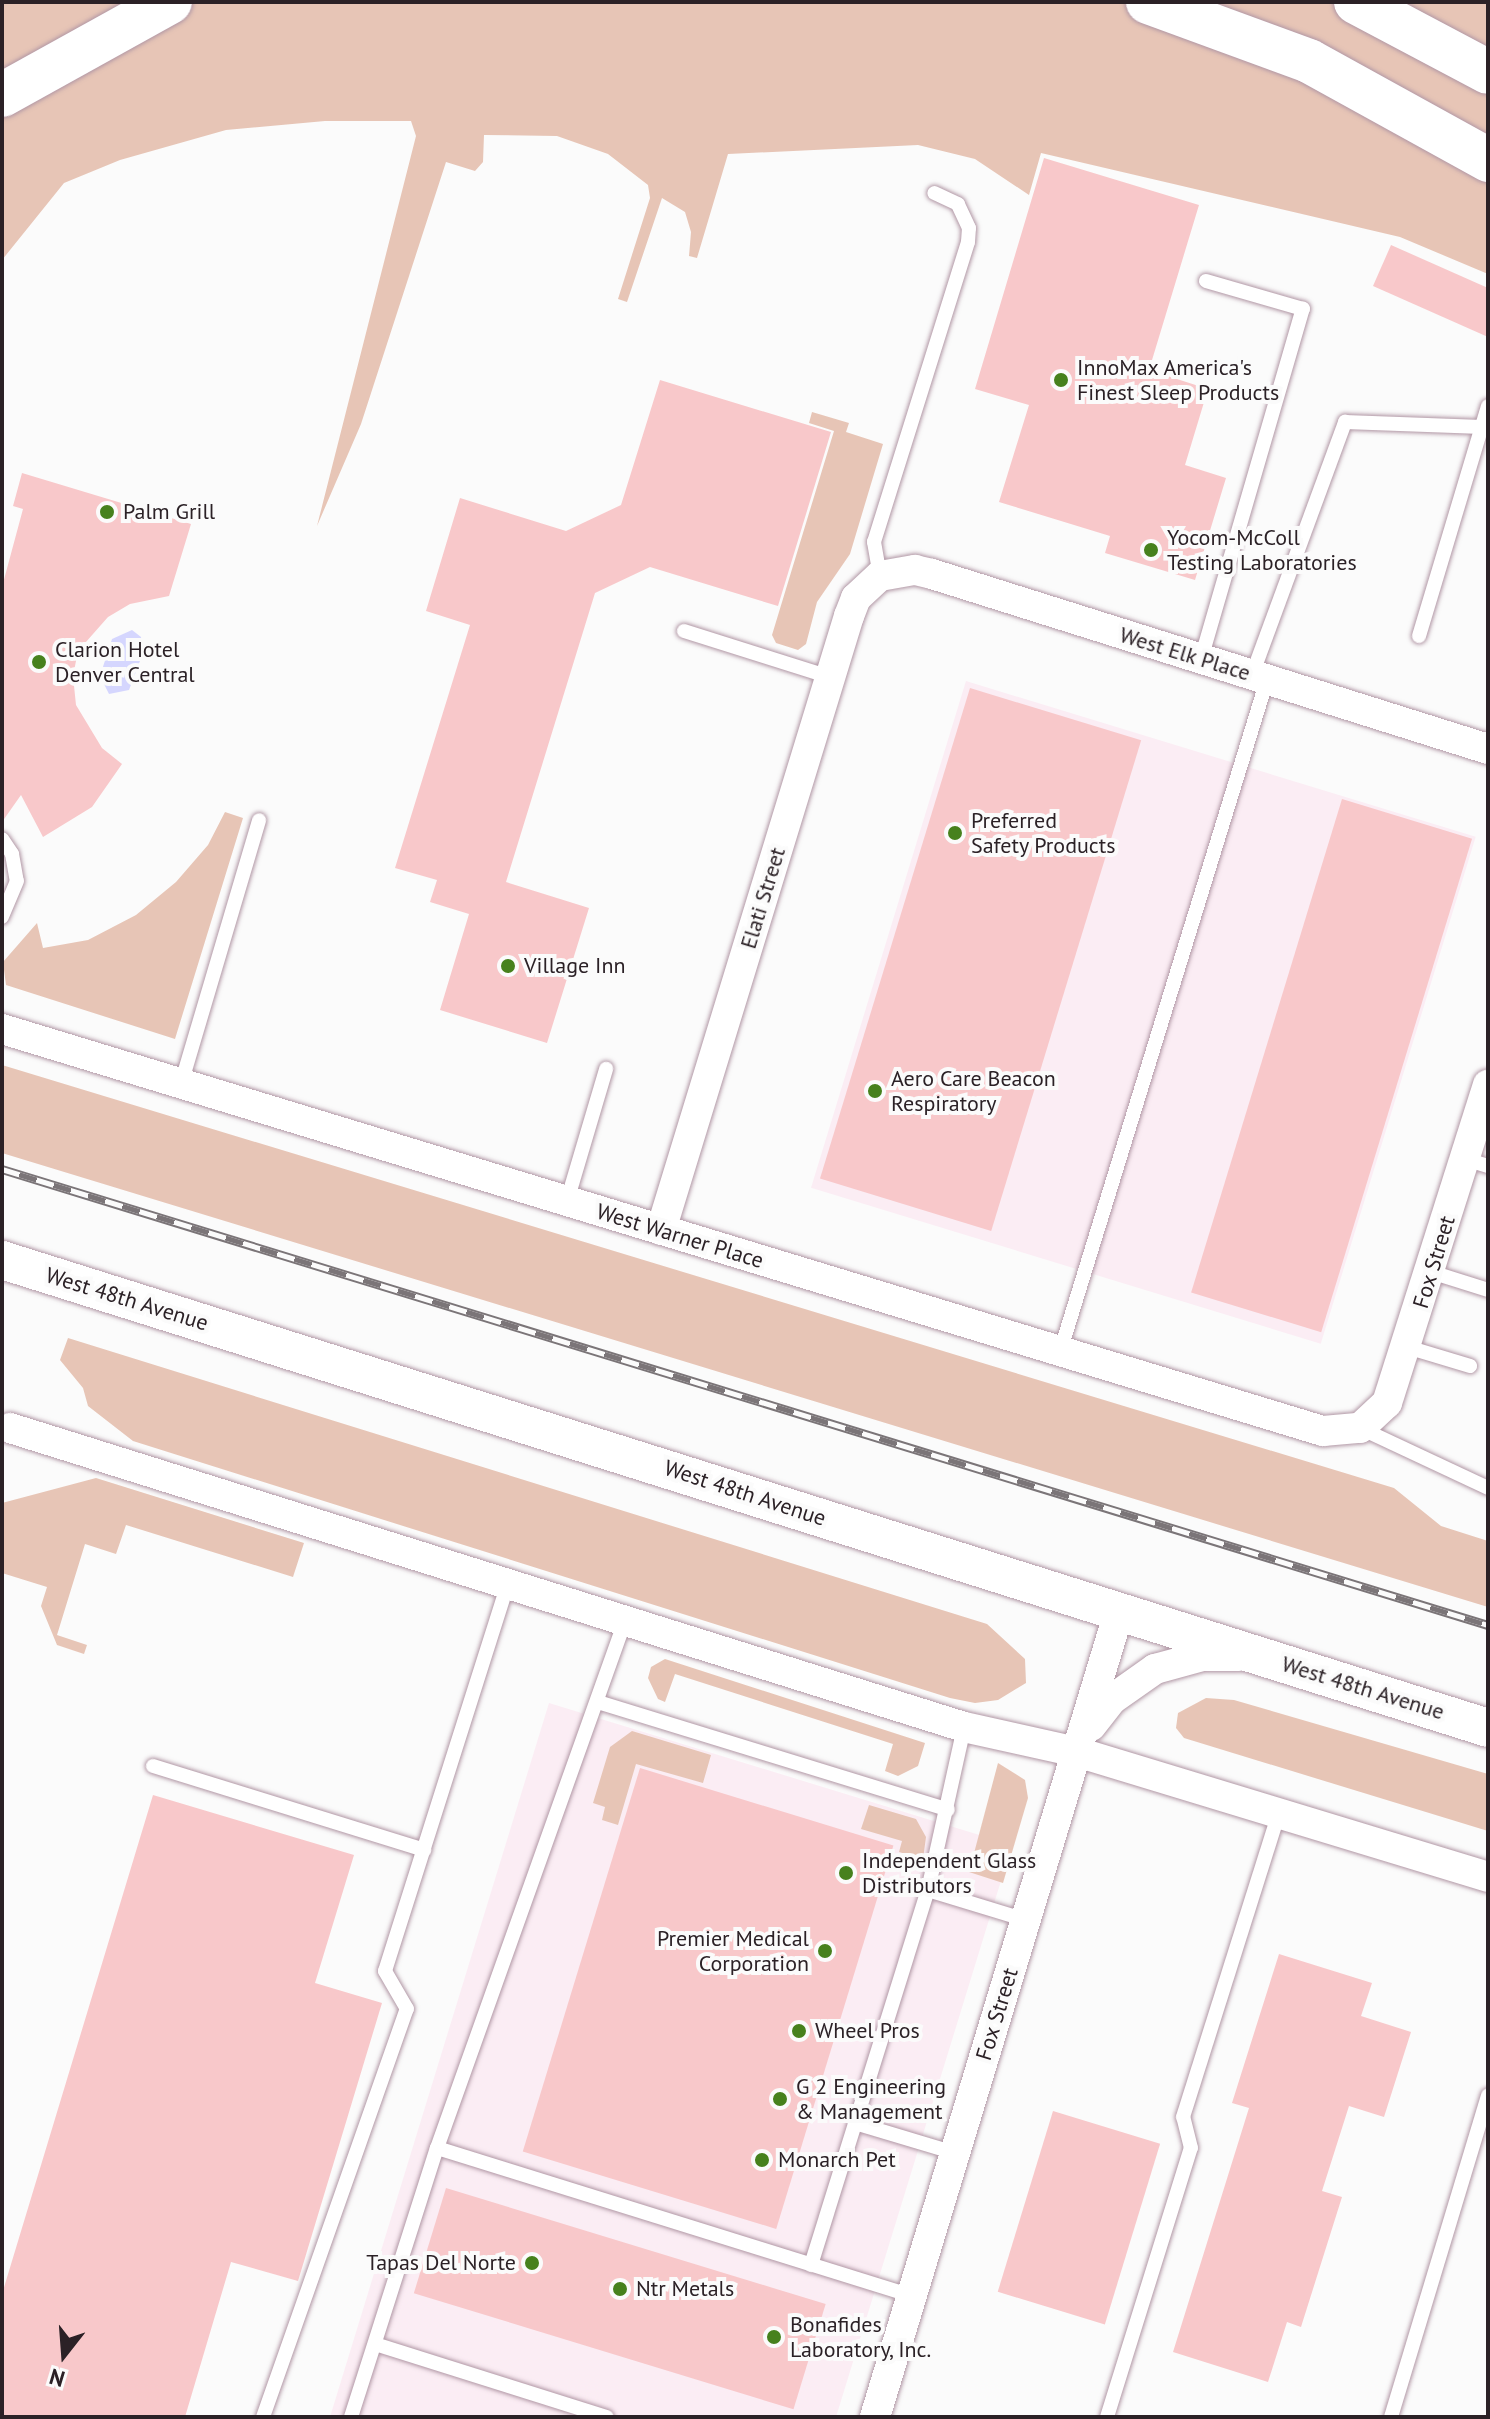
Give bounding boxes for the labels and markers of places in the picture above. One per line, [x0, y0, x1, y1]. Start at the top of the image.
place label: InnoMax America's Finest Sleep Products [1077, 354, 1279, 406]
marker: InnoMax America's Finest Sleep Products [1052, 371, 1070, 389]
place label: Palm Grill [123, 499, 215, 525]
marker: Palm Grill [98, 503, 116, 521]
place label: Yocom-McColl Testing Laboratories [1167, 524, 1357, 576]
marker: Yocom-McColl Testing Laboratories [1142, 541, 1160, 559]
place label: Clarion Hotel Denver Central [55, 636, 195, 688]
marker: Clarion Hotel Denver Central [30, 653, 48, 671]
place label: Preferred Safety Products [971, 807, 1116, 858]
marker: Preferred Safety Products [946, 824, 964, 842]
place label: Village Inn [524, 953, 625, 979]
marker: Village Inn [499, 957, 517, 975]
place label: Aero Care Beacon Respiratory [891, 1065, 1056, 1116]
marker: Aero Care Beacon Respiratory [866, 1082, 884, 1100]
place label: Independent Glass Distributors [862, 1847, 1036, 1898]
marker: Independent Glass Distributors [837, 1864, 855, 1882]
place label: Premier Medical Corporation [657, 1925, 809, 1976]
marker: Premier Medical Corporation [816, 1942, 834, 1960]
place label: Wheel Pros [815, 2018, 920, 2044]
marker: Wheel Pros [790, 2022, 808, 2040]
place label: G 2 Engineering & Management [796, 2073, 946, 2124]
marker: G 2 Engineering & Management [771, 2090, 789, 2108]
place label: Monarch Pet [778, 2147, 896, 2173]
marker: Monarch Pet [753, 2151, 771, 2169]
place label: Tapas Del Norte [366, 2250, 516, 2276]
marker: Tapas Del Norte [523, 2254, 541, 2272]
place label: Ntr Metals [636, 2276, 734, 2302]
marker: Ntr Metals [611, 2280, 629, 2298]
place label: Bonafides Laboratory, Inc. [790, 2311, 933, 2362]
marker: Bonafides Laboratory, Inc. [765, 2328, 783, 2346]

